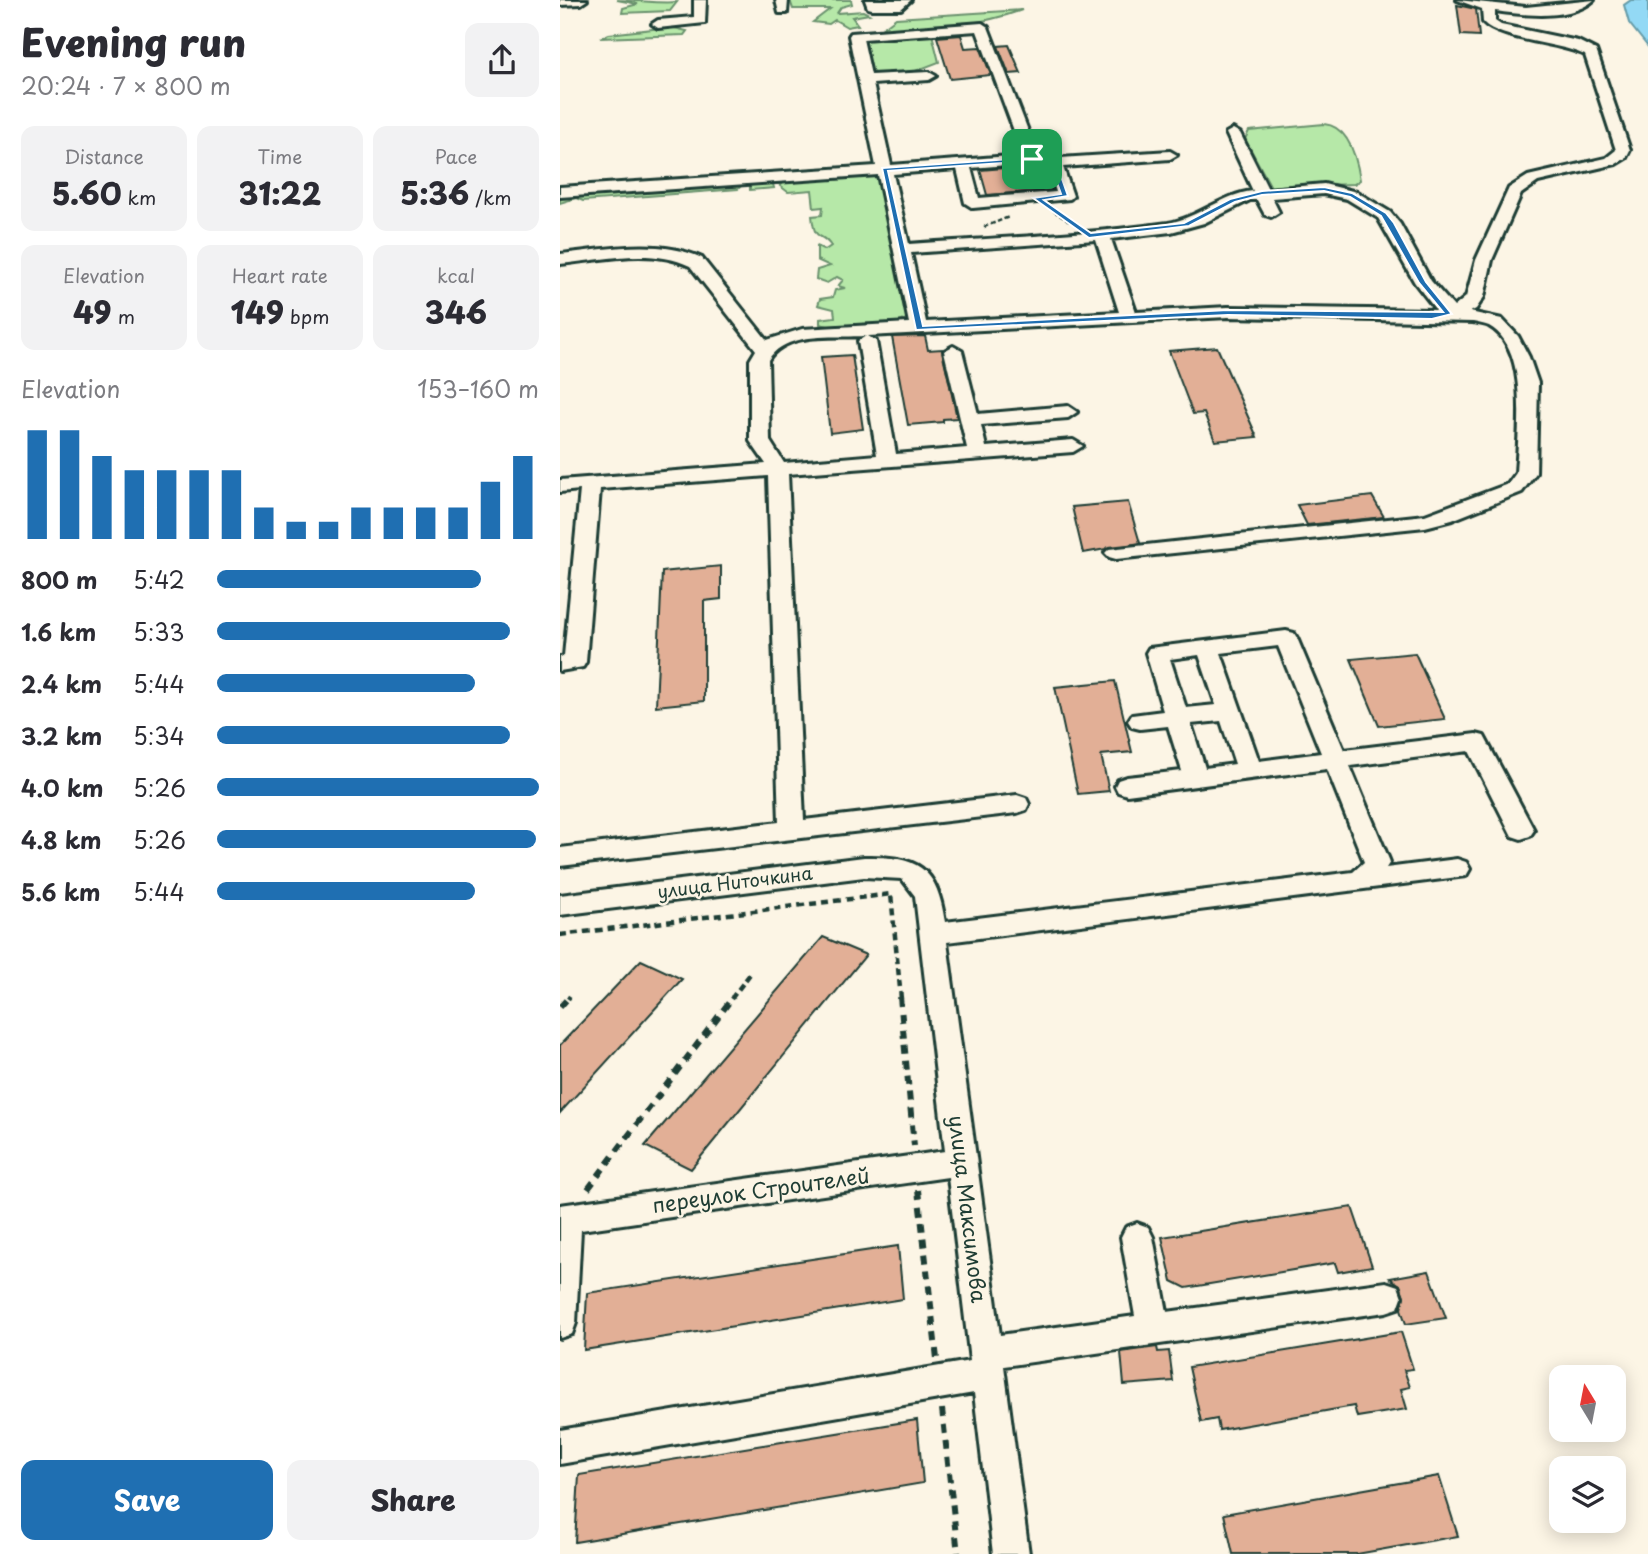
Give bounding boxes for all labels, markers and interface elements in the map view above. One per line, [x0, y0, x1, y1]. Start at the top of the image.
text: Evening run [21, 13, 246, 70]
button: share [465, 23, 539, 97]
text: 20:24 · 7 × 800 m [21, 68, 231, 103]
pin [1002, 129, 1062, 189]
icon: arrive [1013, 140, 1051, 178]
text: Distance [64, 142, 144, 170]
text: Time [258, 142, 302, 170]
text: Pace [435, 142, 477, 170]
text: 5.60 [52, 170, 121, 215]
text: 31:22 [239, 170, 321, 215]
text: 5:36 [400, 170, 469, 215]
text: km [121, 183, 156, 211]
text: /km [469, 183, 512, 211]
text: Elevation [63, 261, 145, 289]
text: Heart rate [232, 261, 328, 289]
text: kcal [437, 261, 475, 289]
text: 49 [73, 289, 112, 334]
text: 149 [231, 289, 284, 334]
text: 346 [425, 289, 487, 334]
text: m [112, 302, 135, 330]
text: bpm [284, 302, 329, 330]
text: Elevation [21, 371, 120, 406]
text: 153–160 m [417, 371, 539, 406]
text: 800 m [21, 562, 98, 597]
text: 5:42 [133, 562, 185, 597]
text: 1.6 km [21, 614, 96, 649]
text: 5:33 [133, 614, 185, 649]
text: 2.4 km [21, 666, 102, 701]
text: 5:44 [133, 666, 185, 701]
text: 3.2 km [21, 718, 102, 753]
text: 5:34 [133, 718, 185, 753]
text: 4.0 km [21, 770, 104, 805]
text: 5:26 [133, 770, 186, 805]
text: 4.8 km [21, 822, 102, 857]
text: 5:26 [133, 822, 186, 857]
street label: улица Ниточкина [656, 859, 815, 904]
text: 5.6 km [21, 874, 100, 909]
text: 5:44 [133, 874, 185, 909]
street label: улица Максимова [942, 1113, 996, 1304]
street label: переулок Строителей [650, 1158, 871, 1220]
north arrow [1549, 1365, 1626, 1442]
map controls [1549, 1365, 1626, 1533]
button: layers [1549, 1456, 1626, 1533]
button: Save [21, 1460, 273, 1540]
button: Share [287, 1460, 539, 1540]

